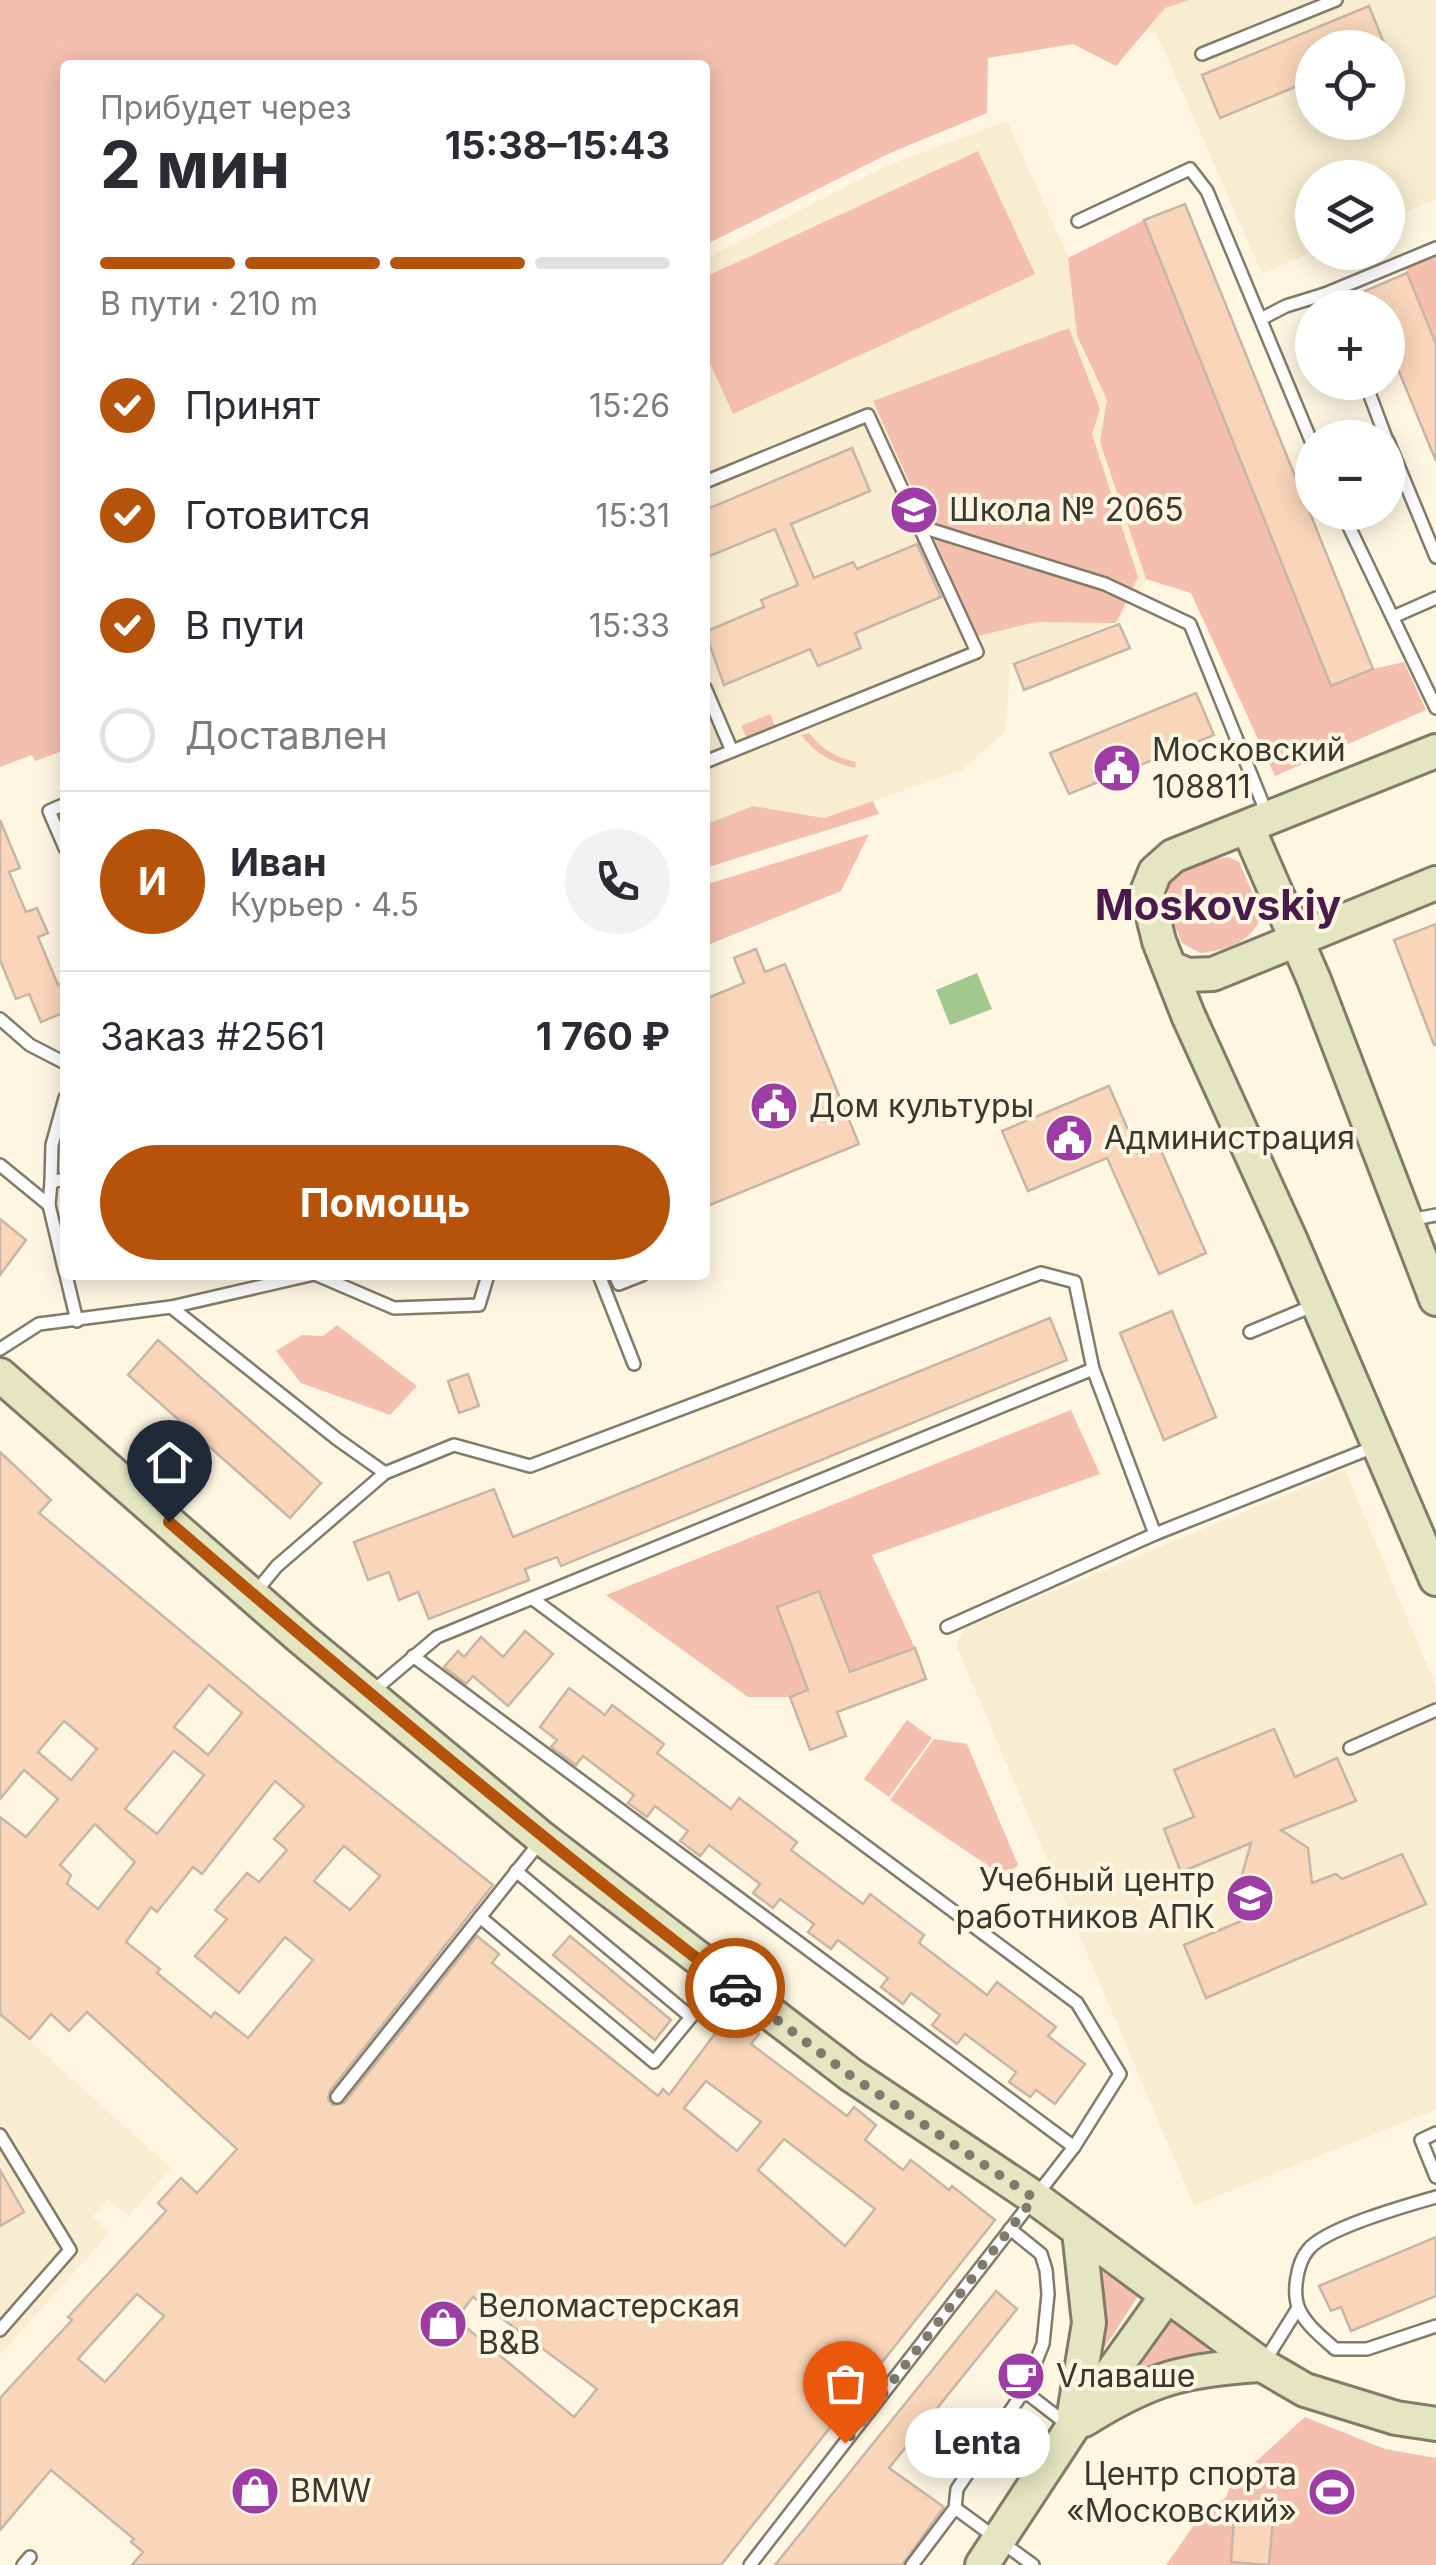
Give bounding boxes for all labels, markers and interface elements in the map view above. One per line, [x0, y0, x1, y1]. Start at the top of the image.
map controls [1295, 30, 1405, 530]
button: locate [1295, 30, 1405, 140]
text: Прибудет через [100, 88, 352, 127]
text: 15:38–15:43 [445, 122, 670, 168]
text: 2 мин [100, 125, 290, 204]
button: layers [1295, 160, 1405, 270]
text: В пути · 210 m [100, 284, 318, 323]
button: + [1295, 290, 1405, 400]
icon: check [100, 378, 155, 433]
text: Принят [185, 382, 320, 428]
text: 15:26 [589, 386, 670, 425]
button: − [1295, 420, 1405, 530]
school or university icon: Школа № 2065 [888, 484, 940, 536]
icon: check [100, 488, 155, 543]
place label: Школа № 2065 [949, 490, 1184, 529]
text: Готовится [185, 492, 370, 538]
text: 15:31 [596, 496, 670, 535]
icon: check [100, 598, 155, 653]
text: В пути [185, 602, 305, 648]
text: 15:33 [589, 606, 670, 645]
text: Доставлен [185, 712, 388, 758]
place label: Московский 108811 [1152, 730, 1346, 806]
public building icon: Московский 108811 [1091, 742, 1143, 794]
button: phone [565, 829, 670, 934]
text: Иван [230, 839, 327, 885]
text: И [138, 858, 167, 904]
district label: Moskovskiy [1095, 879, 1341, 930]
text: Курьер · 4.5 [230, 885, 419, 924]
text: Заказ #2561 [100, 1013, 326, 1059]
text: 1 760 ₽ [536, 1013, 670, 1059]
public building icon: Дом культуры [748, 1080, 800, 1132]
place label: Дом культуры [809, 1086, 1034, 1125]
public building icon: Администрация [1043, 1112, 1095, 1164]
place label: Администрация [1104, 1118, 1355, 1157]
button: Помощь [100, 1145, 670, 1260]
pin [127, 1420, 212, 1523]
icon: home [142, 1435, 197, 1490]
place label: Учебный центр работников АПК [955, 1860, 1215, 1936]
school or university icon: Учебный центр работников АПК [1224, 1872, 1276, 1924]
courier [685, 1938, 785, 2038]
icon: car [708, 1961, 763, 2016]
place label: Веломастерская B&B [478, 2286, 740, 2362]
shop icon: Веломастерская B&B [417, 2298, 469, 2350]
pin [803, 2341, 888, 2444]
cafe icon: Vлаваше [995, 2350, 1047, 2402]
icon: bag [818, 2356, 873, 2411]
place label: Vлаваше [1056, 2356, 1195, 2395]
callout: Lenta [905, 2408, 1050, 2478]
text: Lenta [934, 2423, 1021, 2462]
place label: Центр спорта «Московский» [1066, 2454, 1297, 2530]
shop icon: BMW [229, 2465, 281, 2517]
sports icon: Центр спорта «Московский» [1306, 2466, 1358, 2518]
place label: BMW [290, 2471, 371, 2510]

